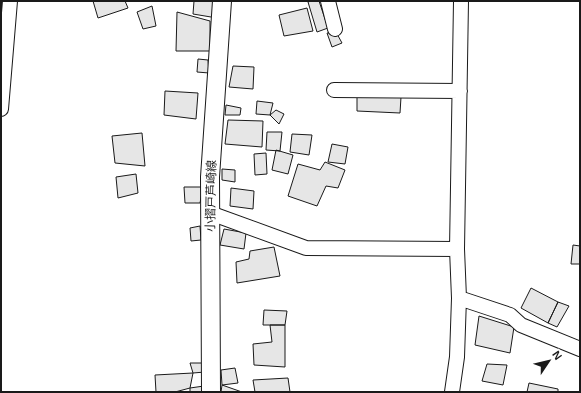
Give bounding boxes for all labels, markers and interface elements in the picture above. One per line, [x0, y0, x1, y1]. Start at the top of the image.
street label: 小摺戸芦崎線 [203, 160, 219, 232]
north arrow [529, 341, 569, 381]
text: N [550, 349, 564, 362]

